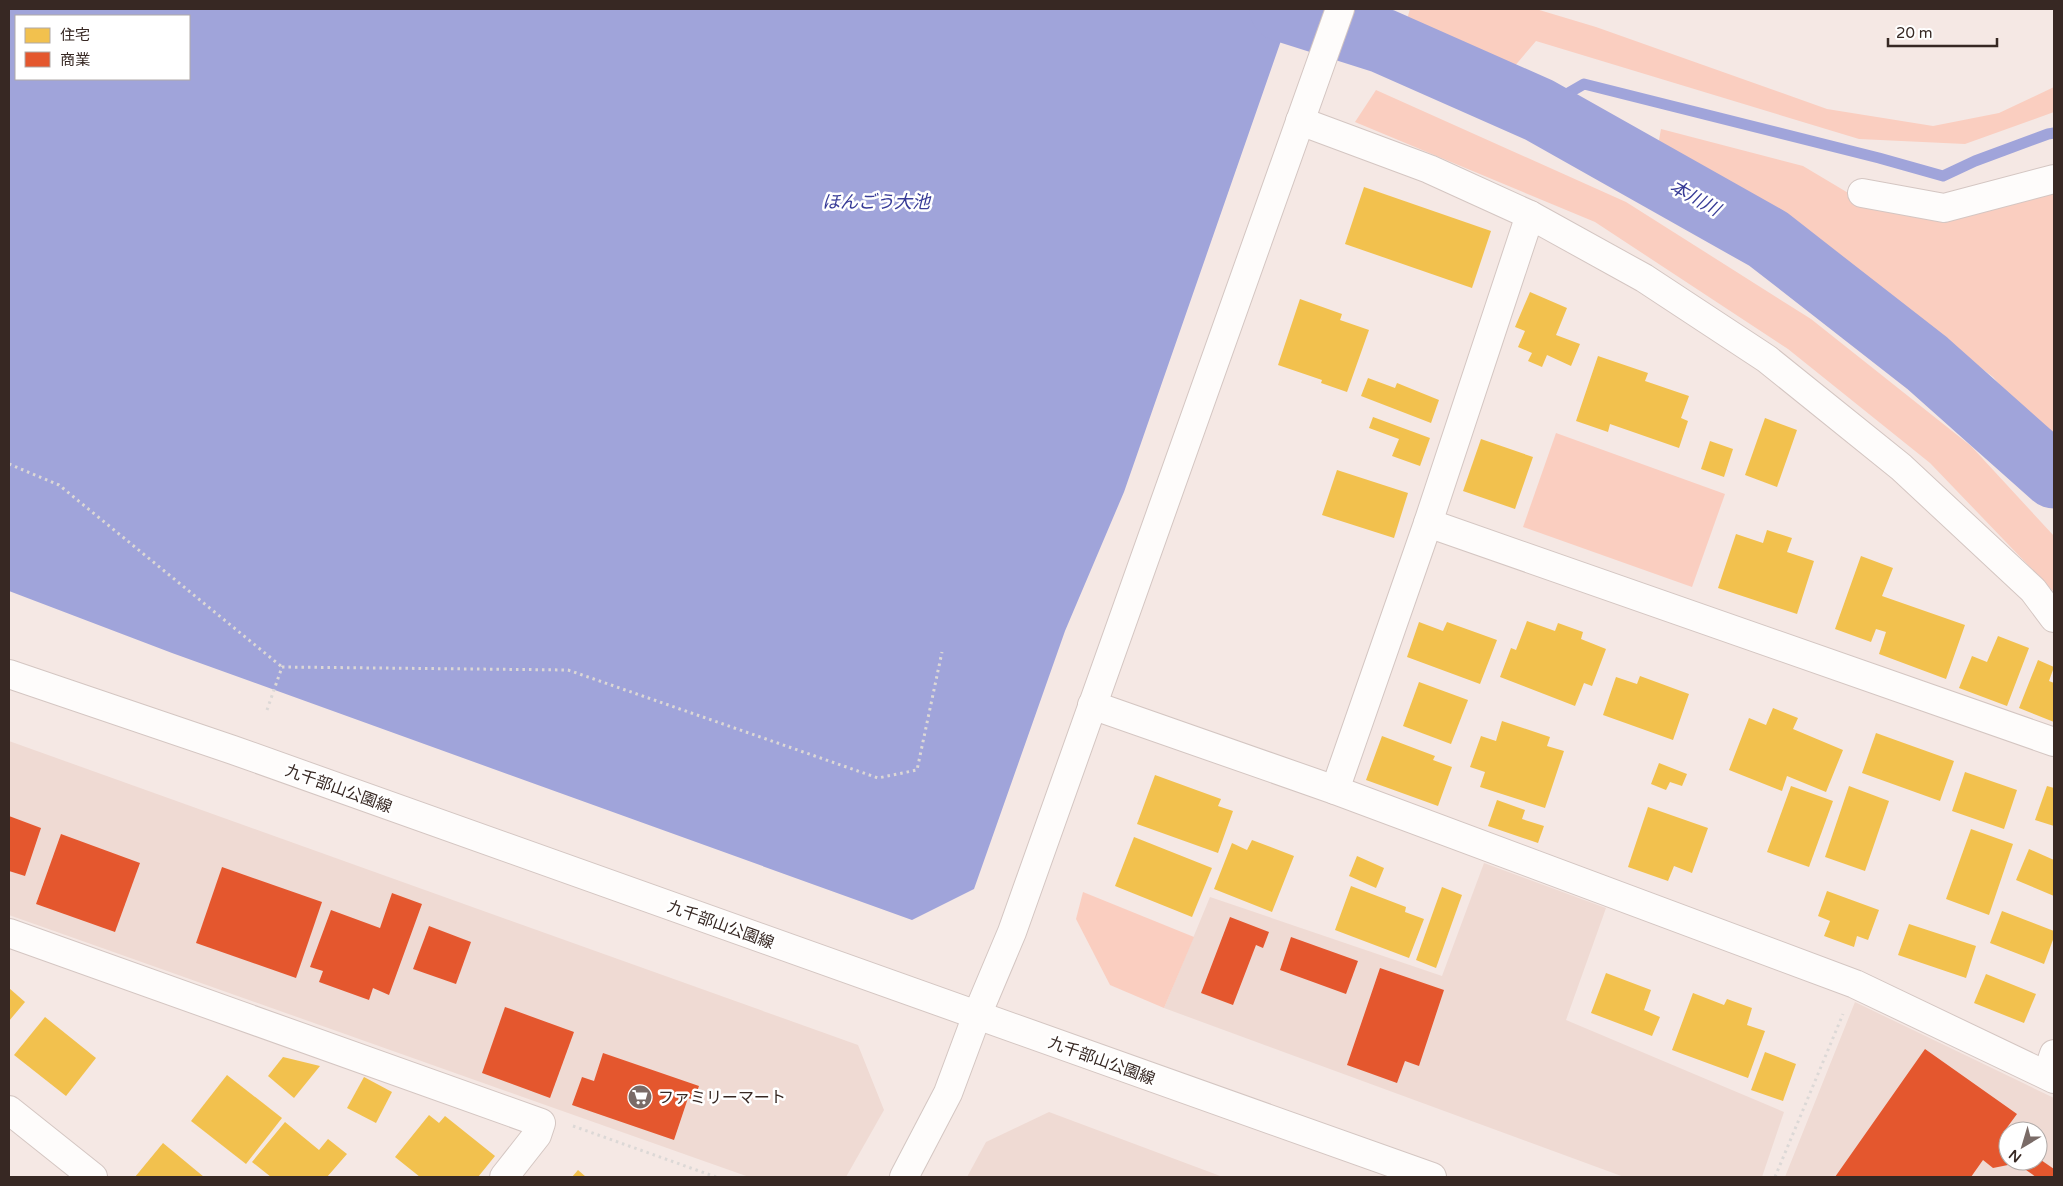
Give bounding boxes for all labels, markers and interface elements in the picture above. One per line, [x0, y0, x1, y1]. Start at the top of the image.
legend [15, 15, 190, 80]
scale bar [1888, 15, 1997, 47]
text: 20 m [1896, 24, 1933, 42]
text: 住宅 [60, 26, 90, 44]
text: 商業 [60, 51, 90, 69]
water label: 本川川 [1666, 175, 1726, 222]
water label: ほんごう大池 [822, 191, 932, 213]
street label: 九千部山公園線 [283, 760, 395, 817]
street label: 九千部山公園線 [665, 896, 777, 953]
street label: 九千部山公園線 [1046, 1032, 1158, 1089]
supermarket icon: ファミリーマート [627, 1084, 653, 1110]
place label: ファミリーマート [658, 1088, 786, 1108]
north arrow [1998, 1121, 2048, 1171]
text: N [2006, 1146, 2025, 1166]

